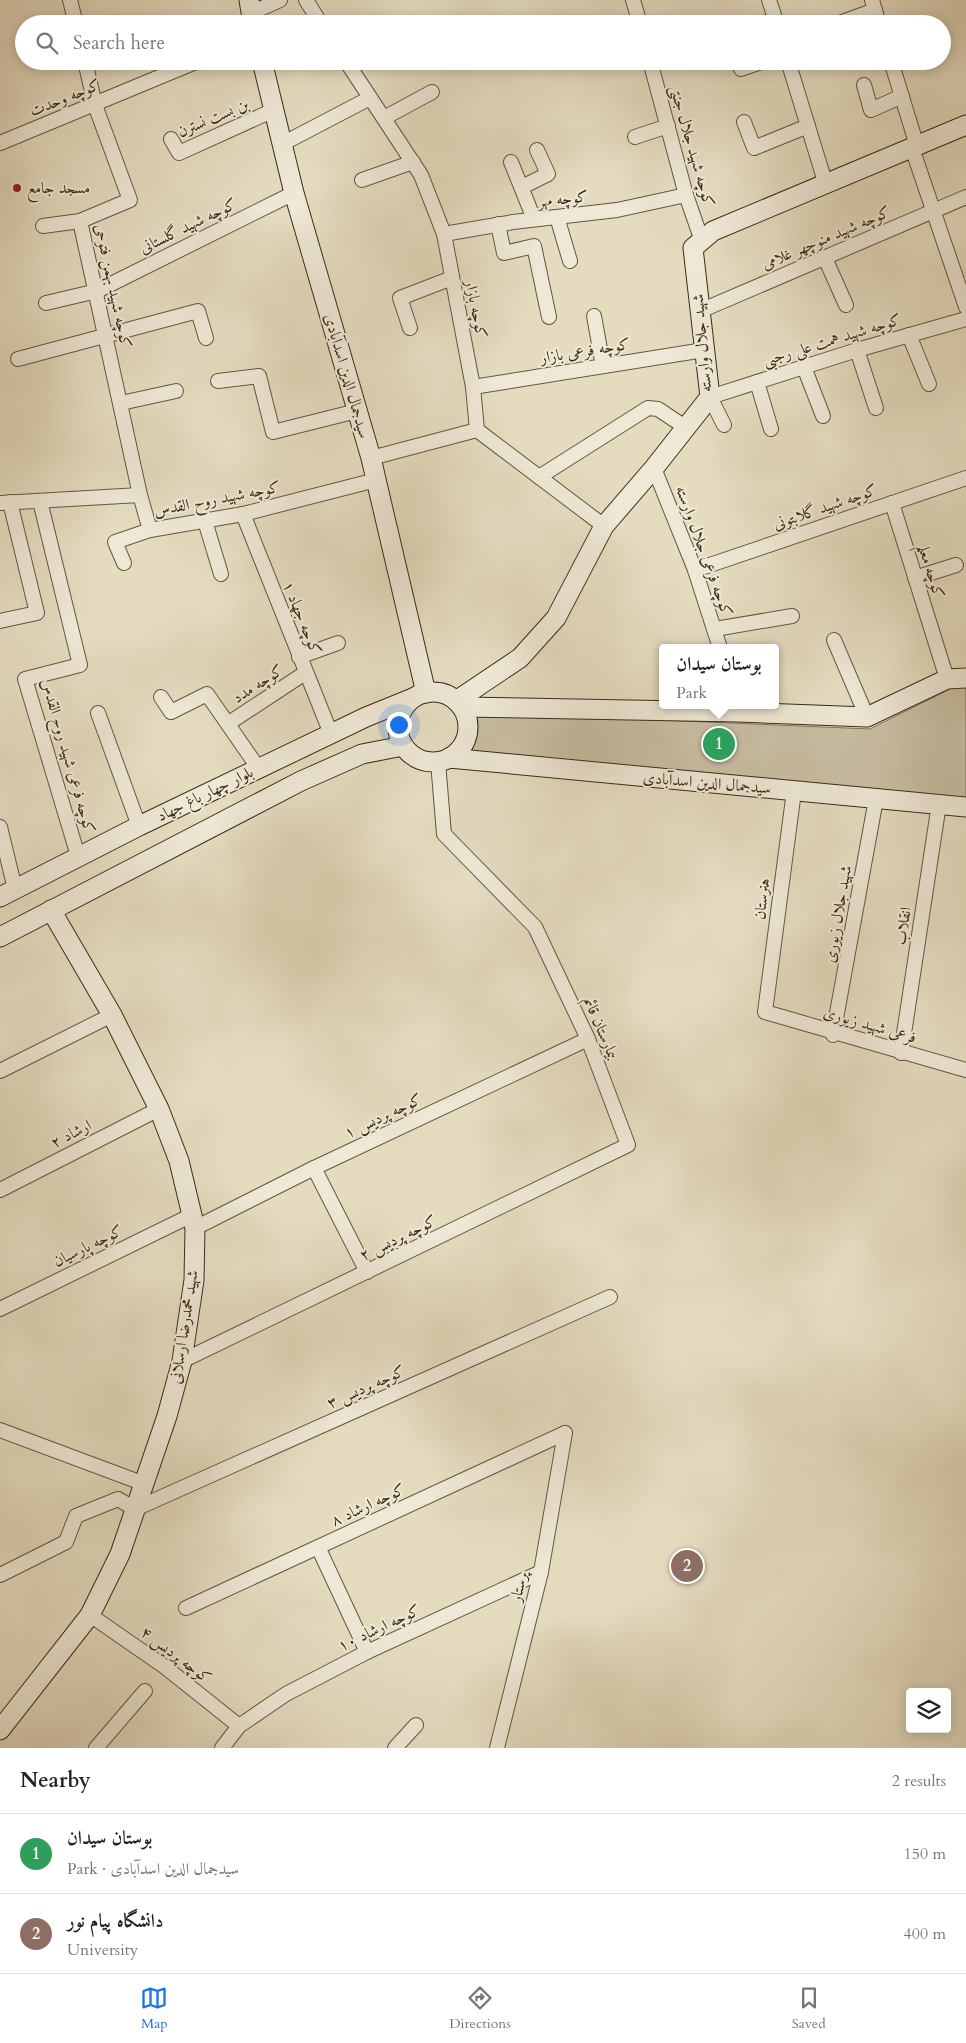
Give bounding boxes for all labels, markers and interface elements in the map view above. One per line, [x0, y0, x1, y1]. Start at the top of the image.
search box [15, 15, 951, 70]
icon: search [33, 29, 61, 57]
text: Search here [73, 30, 165, 56]
street label: کوچه وحدت [26, 74, 104, 122]
street label: کوچه شهید جلال جنتی [664, 83, 720, 209]
street label: بن بست نسترن [174, 93, 252, 143]
place label: مسجد جامع [27, 177, 90, 203]
marker: مسجد جامع [11, 182, 23, 194]
street label: کوچه مهر [535, 185, 589, 213]
street label: کوچه شهید گلستانی [136, 193, 240, 259]
street label: کوچه شهید منوچهر غلامی [758, 201, 894, 275]
street label: کوچه شهید بهمن فتوحی [89, 222, 137, 350]
street label: کوچه بازار [459, 276, 492, 340]
street label: شهید جلال وارسته [687, 293, 717, 393]
street label: کوچه شهید همت علی رجبی [760, 309, 904, 373]
street label: سیدجمال الدین اسدآبادی [319, 311, 375, 441]
street label: کوچه فرعی بازار [536, 333, 632, 369]
street label: کوچه شهید روح القدس [152, 476, 283, 525]
street label: کوچه شهید گلابتونی [770, 479, 880, 535]
street label: کوچه فرعی جلال وارسته [670, 482, 738, 620]
street label: کوچه معلم [908, 541, 950, 602]
street label: کوچه جهاد ۱ [277, 578, 327, 658]
popup [659, 644, 779, 709]
text: بوستان سیدان [676, 651, 762, 677]
street label: کوچه مدد [228, 659, 288, 709]
street label: کوچه فرعی شهید روح القدس [33, 676, 101, 837]
text: Park [676, 682, 707, 704]
your location [386, 712, 412, 738]
pin: 1 [703, 725, 735, 763]
street label: بلوار چهار باغ جهاد [153, 761, 258, 829]
street label: سیدجمال الدین اسدآبادی [642, 766, 772, 800]
street label: شهید جلال زیوری [819, 863, 857, 965]
street label: هنرستان [749, 877, 775, 921]
street label: انقلاب [889, 905, 917, 947]
street label: بیمارستان قائم [575, 993, 624, 1064]
street label: فرعی شهید زیوری [821, 1001, 919, 1049]
street label: کوچه پردیس ۱ [341, 1088, 425, 1144]
street label: ارشاد ۲ [47, 1114, 95, 1154]
street label: کوچه پردیس ۲ [356, 1210, 440, 1266]
street label: کوچه پارسیان [49, 1220, 127, 1272]
street label: شهید محمدرضا ارسلانی [164, 1268, 204, 1386]
street label: کوچه پردیس ۳ [323, 1360, 409, 1414]
street label: کوچه ارشاد ۸ [327, 1478, 409, 1532]
pin: 2 [671, 1547, 703, 1585]
street label: پرستار [504, 1567, 534, 1606]
street label: کوچه ارشاد ۱۰ [334, 1599, 424, 1657]
street label: کوچه پردیس ۴ [136, 1621, 216, 1689]
map controls [906, 1688, 951, 1733]
button: layers [906, 1688, 951, 1733]
text: Nearby [20, 1766, 91, 1795]
text: 2 results [892, 1770, 946, 1792]
text: بوستان سیدان [67, 1825, 152, 1851]
text: 1 [32, 1843, 40, 1865]
text: 150 m [904, 1843, 946, 1865]
text: Park · سیدجمال الدین اسدآبادی [67, 1858, 239, 1880]
text: دانشگاه پیام نور [67, 1908, 163, 1934]
text: 2 [32, 1923, 40, 1945]
text: 400 m [904, 1923, 946, 1945]
text: University [67, 1939, 138, 1961]
tab: Map [140, 1984, 168, 2033]
tab: Directions [449, 1984, 511, 2033]
tab: Saved [792, 1984, 826, 2033]

